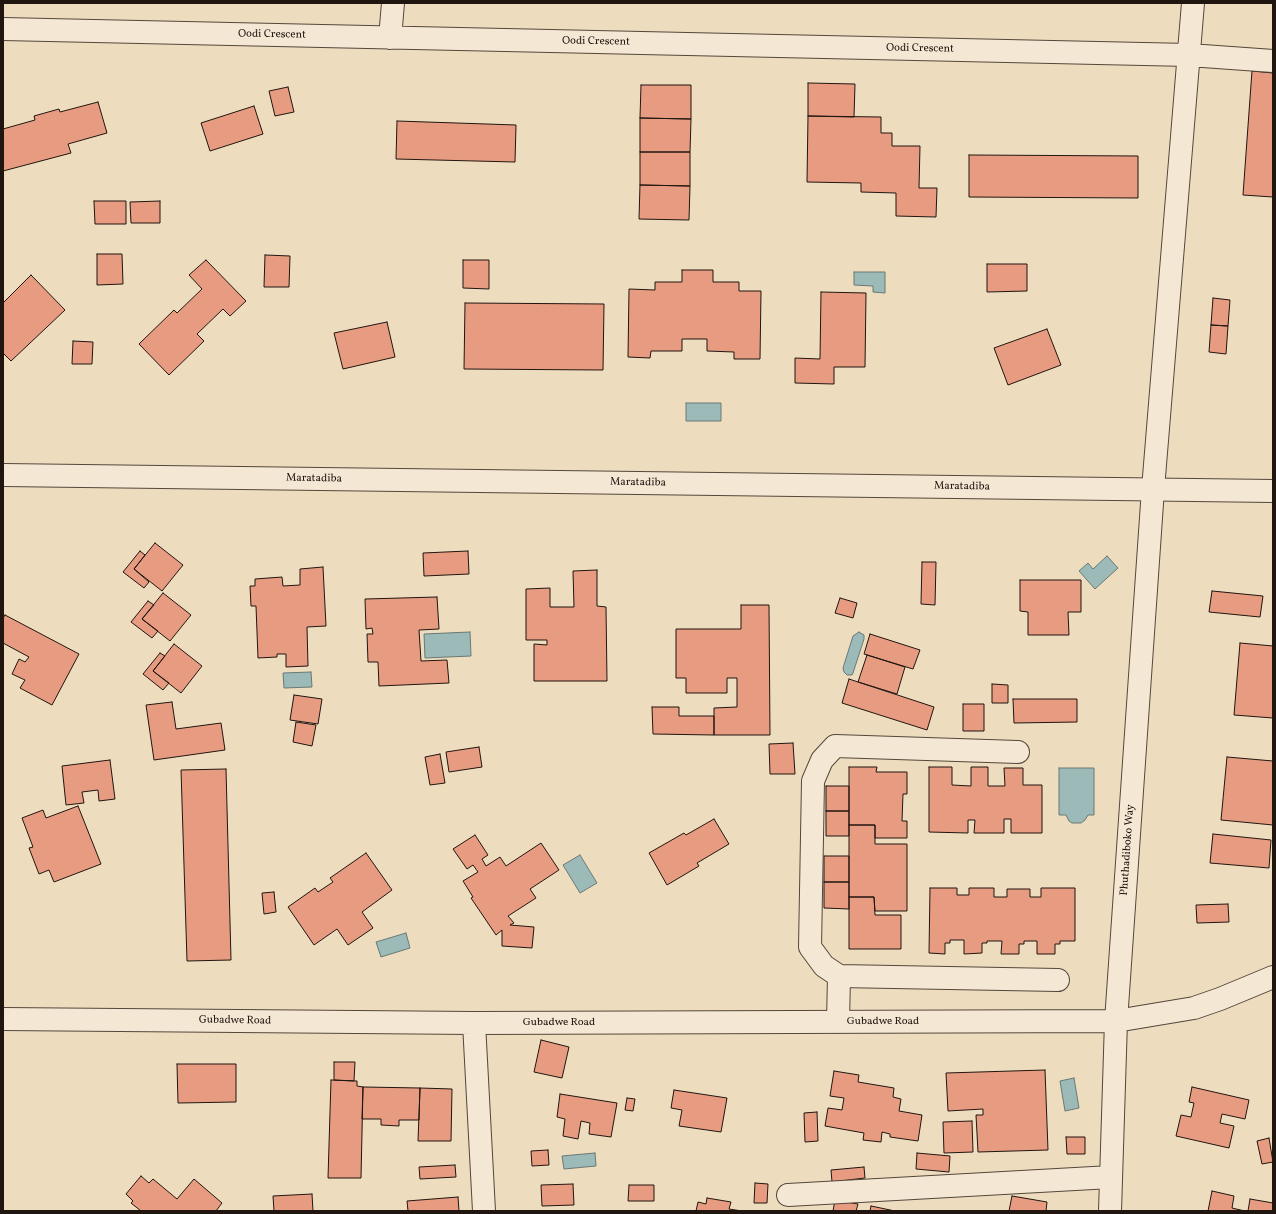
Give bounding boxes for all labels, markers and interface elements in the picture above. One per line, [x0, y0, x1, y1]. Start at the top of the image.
street label: Oodi Crescent [238, 28, 306, 42]
street label: Oodi Crescent [562, 35, 630, 49]
street label: Oodi Crescent [886, 42, 954, 56]
street label: Maratadiba [286, 472, 342, 486]
street label: Maratadiba [610, 476, 666, 490]
street label: Maratadiba [934, 480, 990, 494]
street label: Phuthadiboko Way [1118, 804, 1138, 896]
street label: Gubadwe Road [199, 1014, 271, 1028]
street label: Gubadwe Road [847, 1015, 919, 1029]
street label: Gubadwe Road [523, 1016, 595, 1030]

